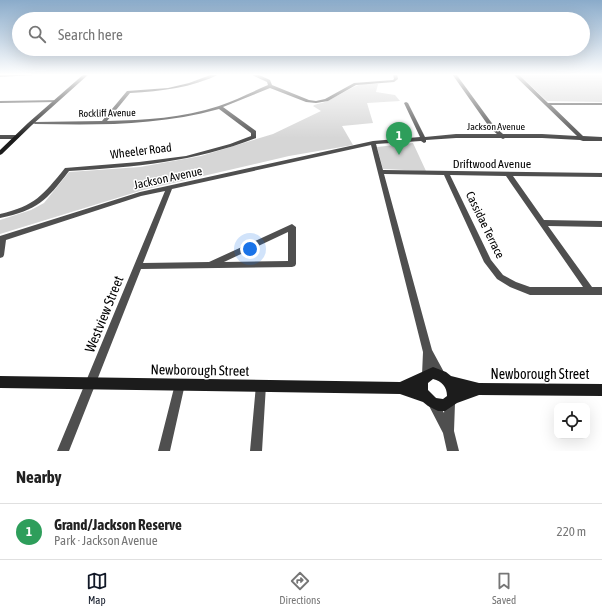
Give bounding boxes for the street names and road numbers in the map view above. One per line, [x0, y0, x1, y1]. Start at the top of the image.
street label: Rockliff Avenue [78, 107, 136, 119]
street label: Jackson Avenue [467, 121, 525, 132]
street label: Wheeler Road [109, 140, 173, 162]
street label: Driftwood Avenue [453, 157, 531, 171]
street label: Jackson Avenue [132, 164, 204, 192]
street label: Cassidae Terrace [463, 189, 507, 261]
street label: Westview Street [81, 273, 127, 355]
street label: Newborough Street [150, 361, 250, 379]
street label: Newborough Street [491, 366, 589, 382]

